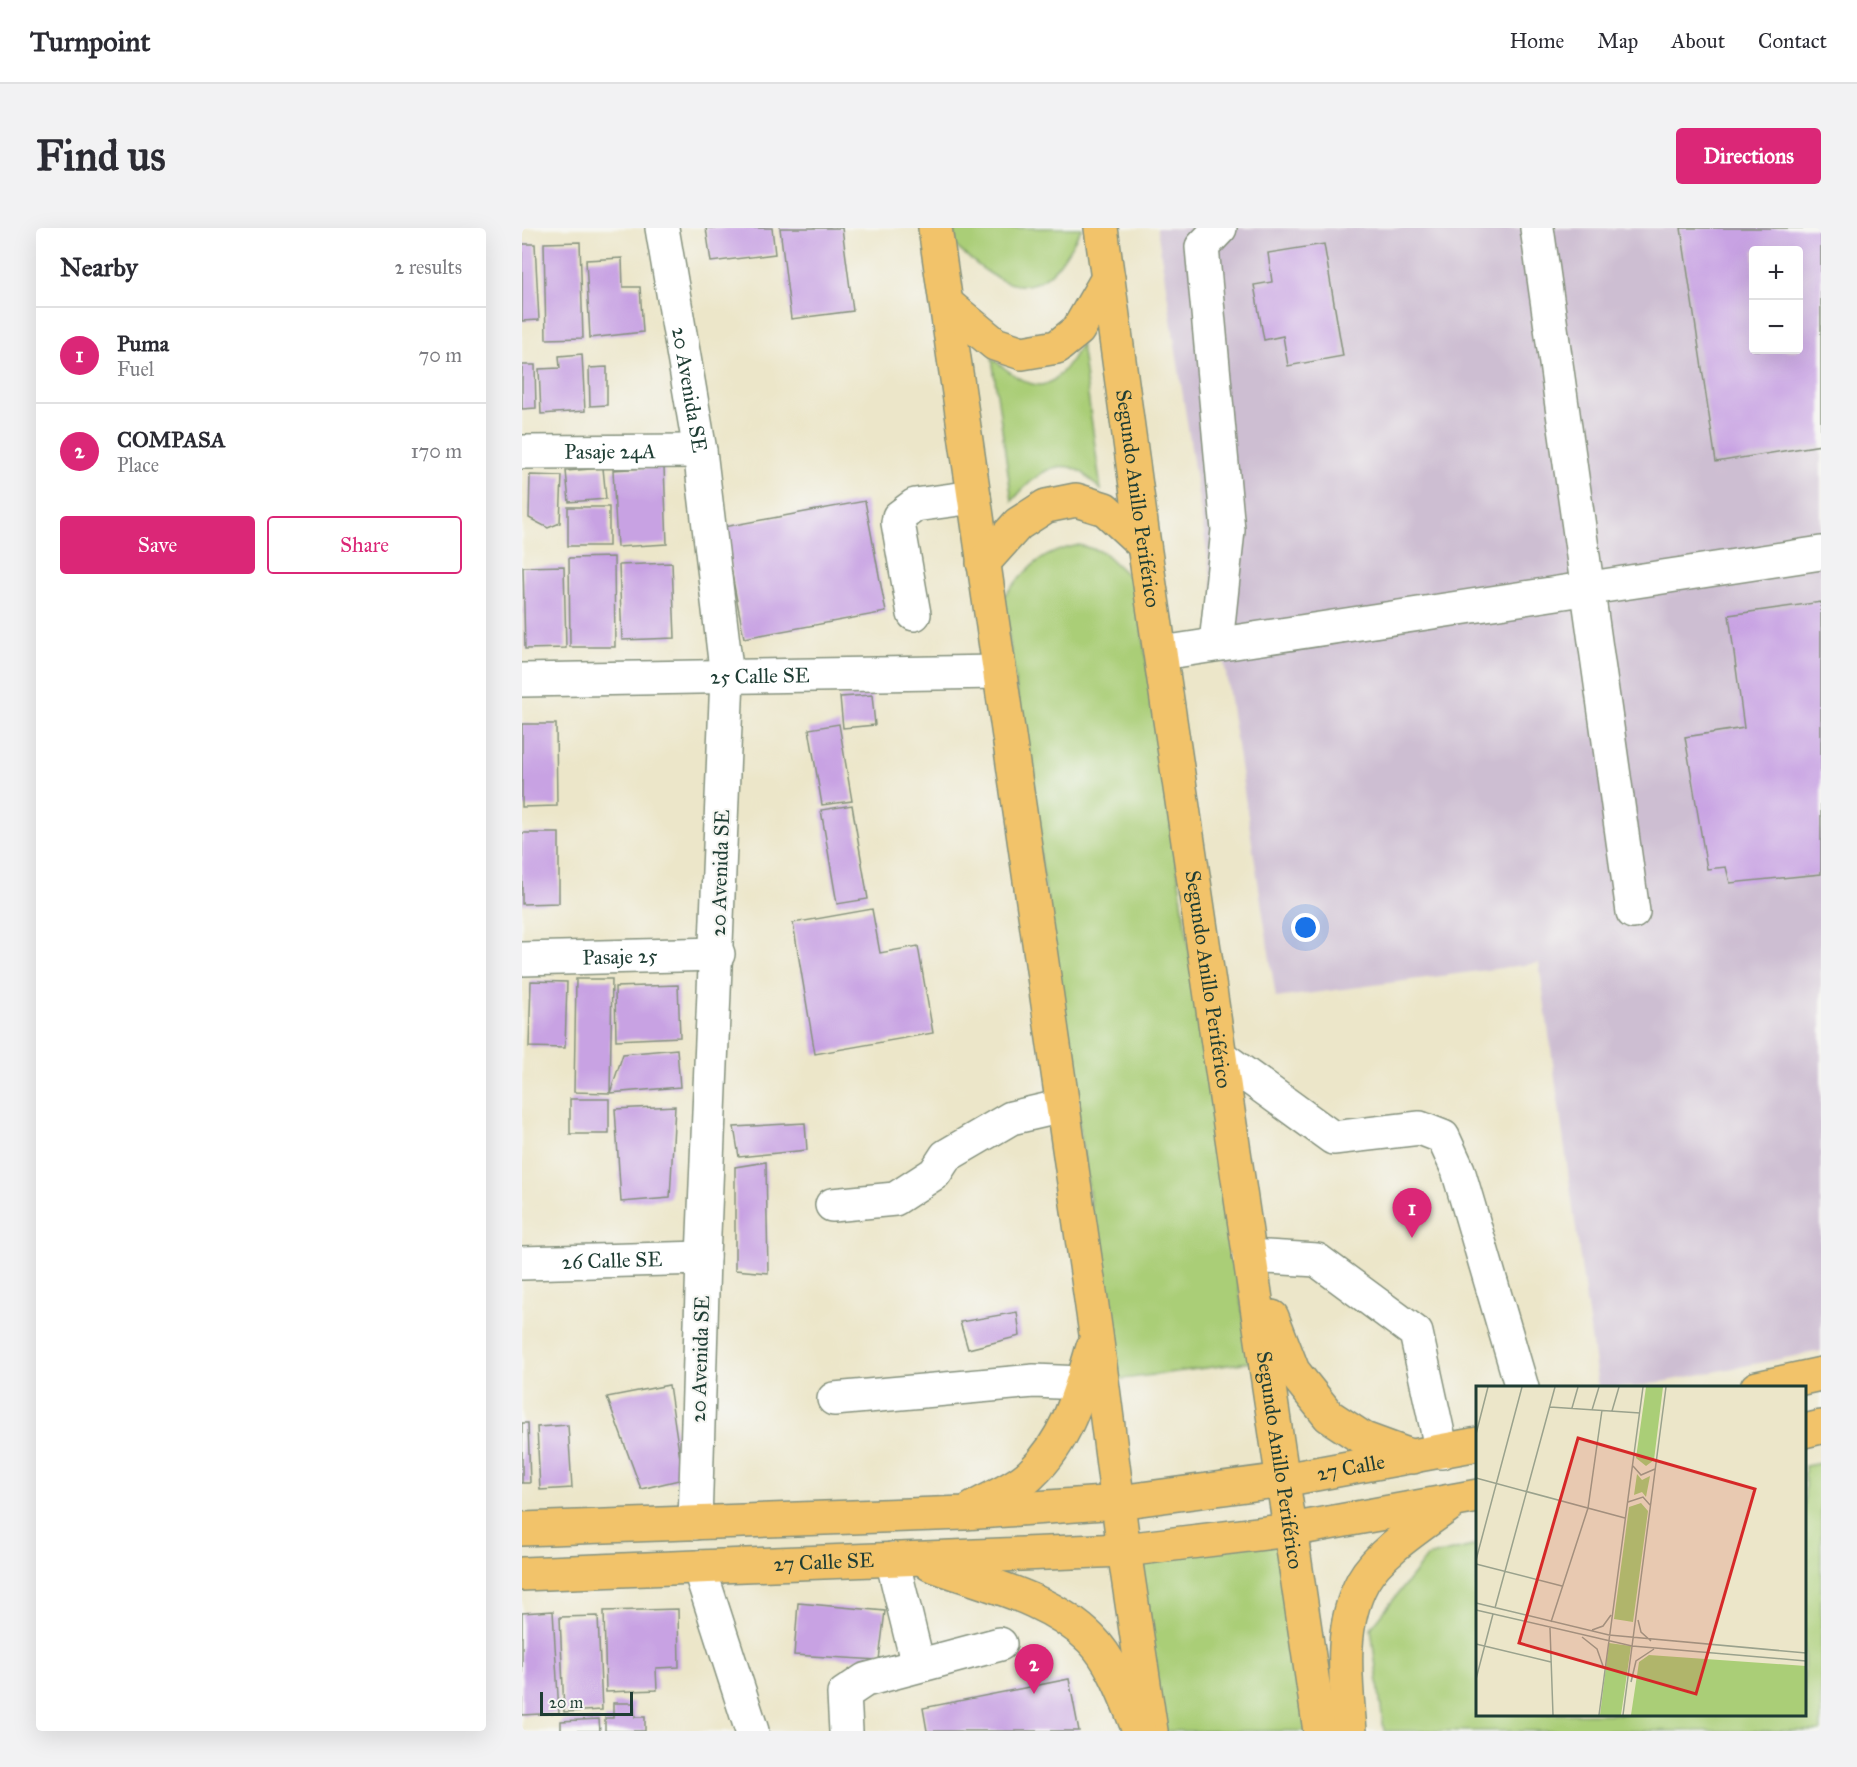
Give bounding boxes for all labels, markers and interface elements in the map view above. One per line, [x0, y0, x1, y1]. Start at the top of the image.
text: Turnpoint [30, 24, 150, 59]
text: Home [1509, 28, 1564, 54]
text: Map [1597, 28, 1638, 54]
text: About [1671, 28, 1725, 54]
text: Contact [1758, 28, 1827, 54]
button: Directions [1676, 128, 1821, 184]
text: Find us [36, 130, 166, 182]
map controls [1749, 246, 1803, 354]
button: + [1749, 246, 1803, 300]
text: Nearby [60, 251, 138, 283]
text: 2 results [394, 255, 462, 279]
button: − [1749, 300, 1803, 354]
street label: 20 Avenida SE [666, 325, 713, 455]
text: Puma [117, 330, 169, 357]
text: 1 [76, 343, 83, 367]
text: 70 m [419, 343, 462, 367]
text: Fuel [117, 357, 154, 381]
street label: Segundo Anillo Periférico [1110, 388, 1166, 610]
text: COMPASA [117, 426, 226, 453]
street label: Pasaje 24A [564, 438, 656, 465]
text: 2 [75, 439, 84, 463]
text: 170 m [411, 439, 462, 463]
text: Place [117, 453, 159, 477]
button: Save [60, 516, 255, 574]
button: Share [267, 516, 462, 574]
street label: 25 Calle SE [710, 662, 810, 690]
street label: 20 Avenida SE [705, 809, 735, 937]
street label: Segundo Anillo Periférico [1179, 869, 1237, 1090]
your location [1291, 913, 1320, 942]
street label: Pasaje 25 [582, 943, 658, 970]
pin: 1 [1392, 1188, 1432, 1238]
street label: 26 Calle SE [561, 1246, 663, 1275]
street label: 20 Avenida SE [685, 1295, 715, 1423]
street label: Segundo Anillo Periférico [1251, 1349, 1309, 1571]
inset map [1476, 1386, 1806, 1716]
street label: 27 Calle [1315, 1448, 1387, 1487]
street label: 27 Calle SE [773, 1547, 874, 1577]
pin: 2 [1014, 1644, 1054, 1694]
scale bar [540, 1689, 633, 1716]
text: 20 m [549, 1693, 583, 1712]

